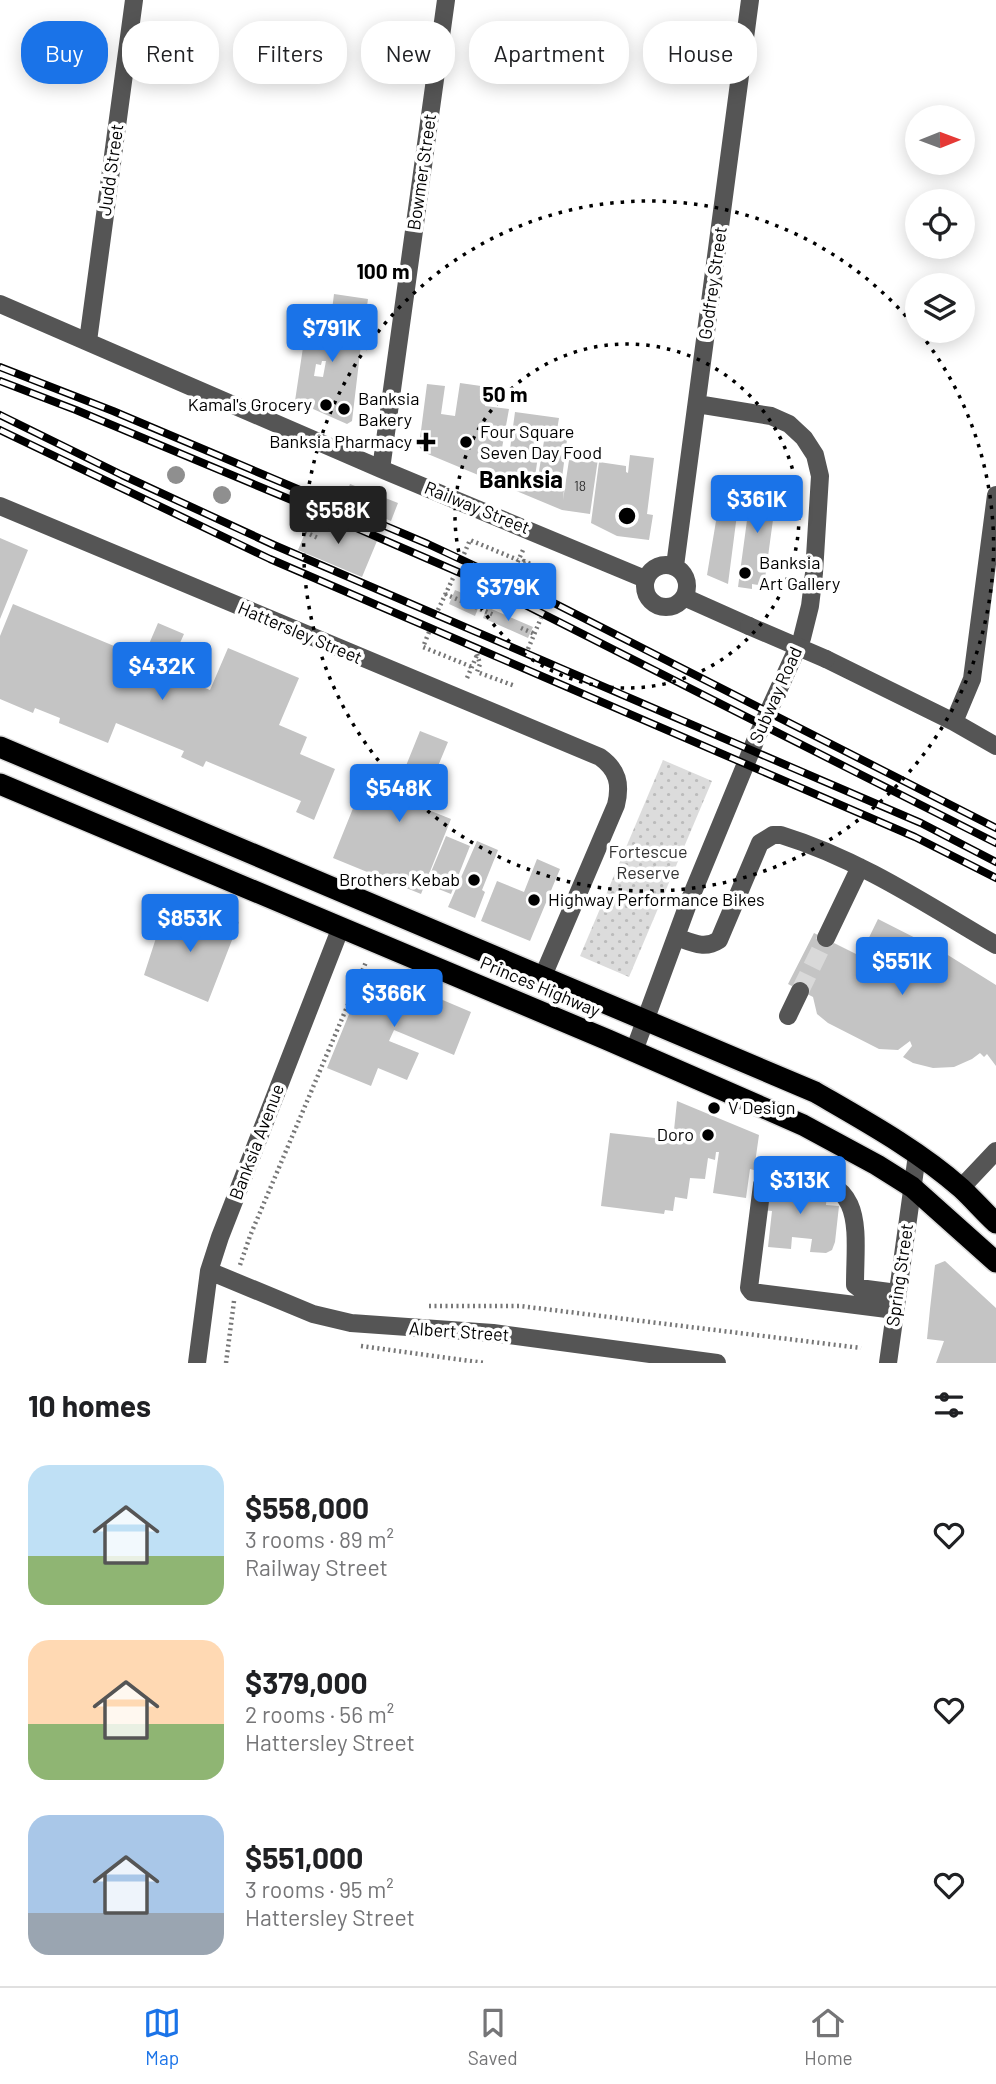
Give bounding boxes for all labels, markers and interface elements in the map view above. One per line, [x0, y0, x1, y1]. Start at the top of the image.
chip: Buy [21, 21, 108, 84]
chip: Rent [122, 21, 219, 84]
chip: Filters [233, 21, 347, 84]
chip: New [361, 21, 455, 84]
chip: Apartment [469, 21, 629, 84]
chip: House [643, 21, 757, 84]
north arrow [905, 105, 975, 175]
map controls [905, 105, 975, 343]
street label: Bowmer Street [402, 112, 440, 232]
street label: Judd Street [93, 123, 127, 217]
button: locate [905, 189, 975, 259]
street label: Godfrey Street [693, 225, 731, 341]
text: 100 m [356, 258, 410, 283]
button: layers [905, 273, 975, 343]
pin: $791K [283, 304, 381, 364]
text: $791K [303, 313, 361, 341]
text: 50 m [482, 381, 528, 406]
place label: Banksia Bakery [358, 387, 419, 430]
place label: Kamal's Grocery [188, 393, 312, 415]
marker: Kamal's Grocery [318, 397, 334, 413]
marker: Banksia Bakery [336, 401, 352, 417]
place label: Four Square Seven Day Food [480, 420, 602, 463]
place label: Banksia Pharmacy [269, 430, 412, 452]
marker: Banksia Pharmacy [418, 434, 434, 450]
marker: Four Square Seven Day Food [458, 434, 474, 450]
district label: Banksia [479, 464, 563, 493]
street label: Railway Street [421, 476, 533, 538]
pin: $361K [708, 476, 806, 535]
house number: 18 [574, 477, 586, 494]
text: $361K [727, 484, 787, 512]
pin: $558K [289, 486, 387, 546]
text: $558K [306, 495, 370, 523]
centre of rings [615, 504, 639, 528]
place label: Banksia Art Gallery [759, 551, 840, 594]
pin: $379K [459, 564, 557, 623]
marker: Banksia Art Gallery [737, 565, 753, 581]
text: $379K [476, 572, 540, 600]
street label: Hattersley Street [235, 596, 366, 668]
pin: $432K [113, 642, 211, 702]
street label: Subway Road [744, 643, 806, 746]
text: $432K [129, 651, 195, 679]
pin: $548K [350, 764, 448, 824]
text: $548K [366, 773, 432, 801]
park label: Fortescue Reserve [608, 840, 688, 883]
place label: Brothers Kebab [339, 868, 460, 890]
marker: Brothers Kebab [466, 872, 482, 888]
place label: Highway Performance Bikes [548, 888, 765, 910]
marker: Highway Performance Bikes [526, 892, 542, 908]
pin: $853K [141, 894, 239, 954]
text: $853K [158, 903, 222, 931]
pin: $551K [853, 937, 951, 997]
text: $551K [872, 946, 932, 974]
street label: Princes Highway [477, 951, 604, 1021]
pin: $366K [345, 970, 443, 1029]
text: $366K [362, 978, 426, 1006]
street label: Banksia Avenue [224, 1081, 288, 1203]
place label: V Design [728, 1096, 795, 1118]
marker: V Design [706, 1100, 722, 1116]
place label: Doro [657, 1123, 694, 1145]
marker: Doro [700, 1127, 716, 1143]
pin: $313K [751, 1156, 849, 1216]
text: $313K [770, 1165, 830, 1193]
street label: Spring Street [881, 1222, 917, 1328]
street label: Albert Street [408, 1317, 510, 1345]
icon: filters [930, 1386, 968, 1424]
text: 10 homes [28, 1387, 151, 1423]
text: $558,000 [245, 1489, 369, 1525]
icon: home [84, 1493, 168, 1577]
icon: heart [930, 1516, 968, 1554]
text: 3 rooms · 89 m² [245, 1525, 394, 1553]
text: Railway Street [245, 1553, 388, 1581]
text: $379,000 [245, 1664, 368, 1700]
icon: home [84, 1668, 168, 1752]
icon: heart [930, 1691, 968, 1729]
text: 2 rooms · 56 m² [245, 1700, 394, 1728]
text: Hattersley Street [245, 1728, 415, 1756]
text: $551,000 [245, 1839, 363, 1875]
icon: home [84, 1843, 168, 1927]
icon: heart [930, 1866, 968, 1904]
text: 3 rooms · 95 m² [245, 1875, 394, 1903]
text: Hattersley Street [245, 1903, 415, 1931]
tab: Map [143, 2004, 181, 2069]
tab: Saved [468, 2004, 518, 2069]
tab: Home [804, 2004, 853, 2069]

